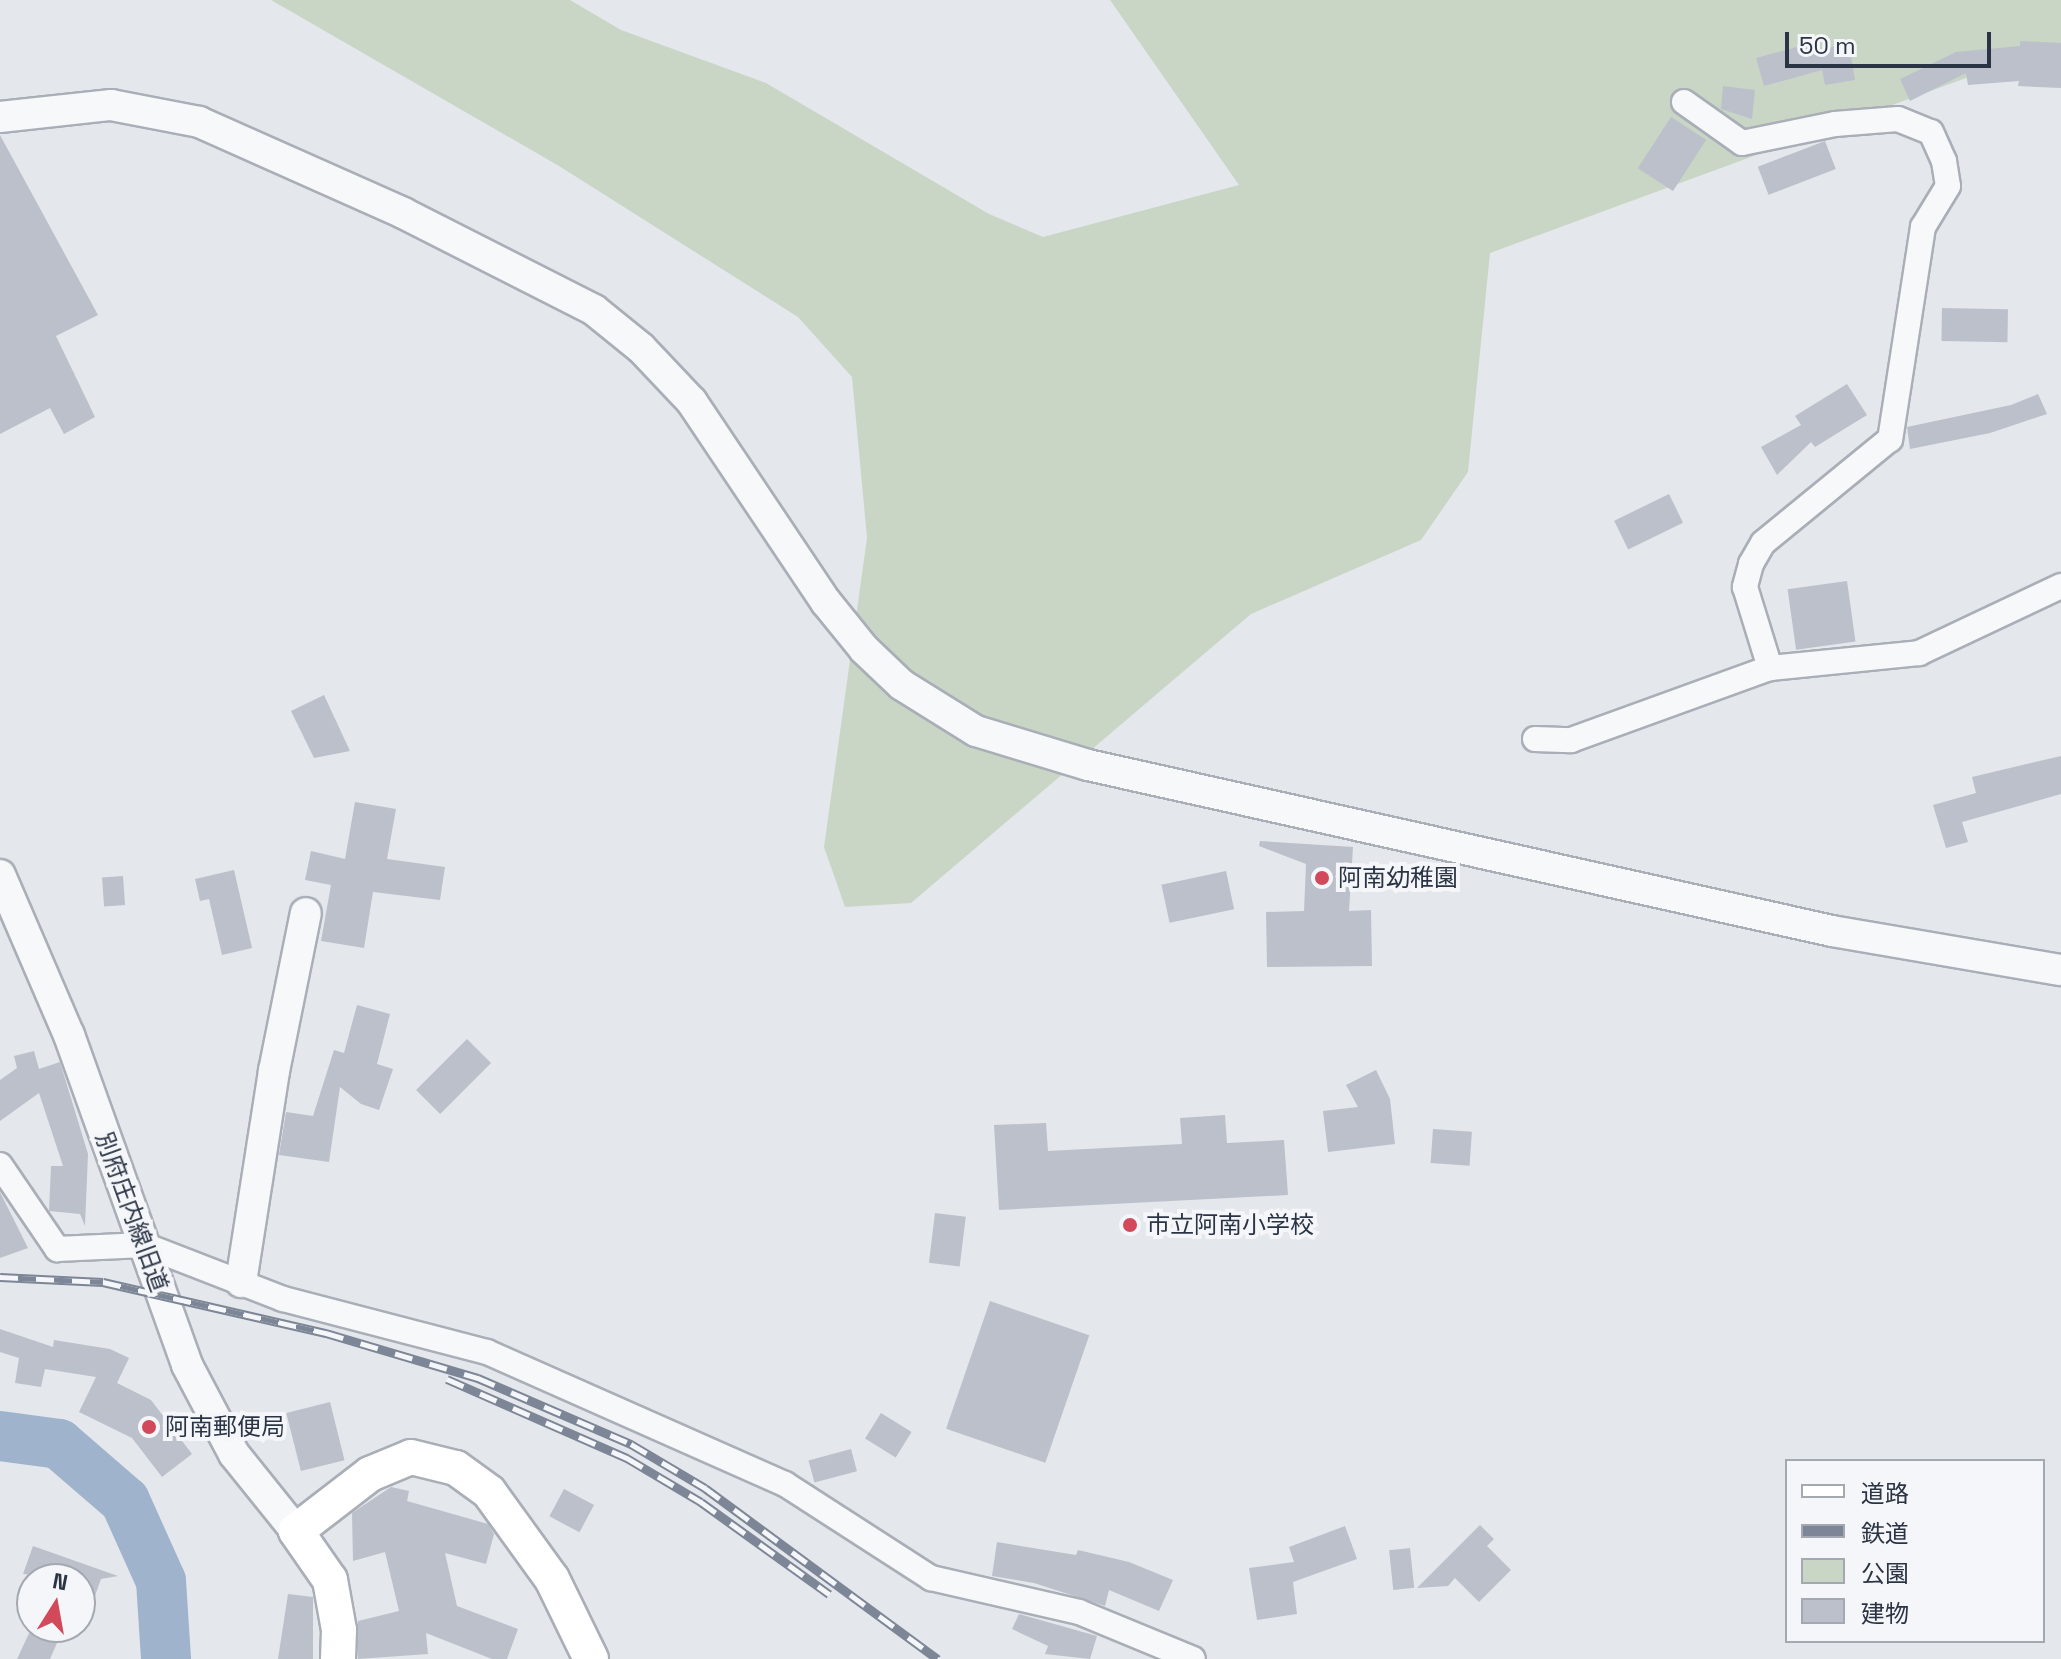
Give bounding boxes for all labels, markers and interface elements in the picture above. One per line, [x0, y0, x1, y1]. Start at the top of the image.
scale bar [1789, 16, 1995, 66]
text: 50 m [1799, 30, 1856, 61]
place label: 阿南幼稚園 [1338, 864, 1458, 892]
marker: 阿南幼稚園 [1313, 869, 1331, 887]
street label: 別府庄内線旧道 [90, 1128, 174, 1296]
place label: 市立阿南小学校 [1146, 1211, 1314, 1239]
marker: 市立阿南小学校 [1121, 1216, 1139, 1234]
place label: 阿南郵便局 [165, 1413, 285, 1441]
marker: 阿南郵便局 [140, 1418, 158, 1436]
legend [1785, 1459, 2045, 1643]
text: 道路 [1861, 1478, 1909, 1509]
text: 鉄道 [1861, 1518, 1909, 1549]
text: 公園 [1861, 1558, 1909, 1589]
north arrow [16, 1563, 96, 1643]
text: N [50, 1566, 70, 1597]
text: 建物 [1861, 1598, 1909, 1629]

